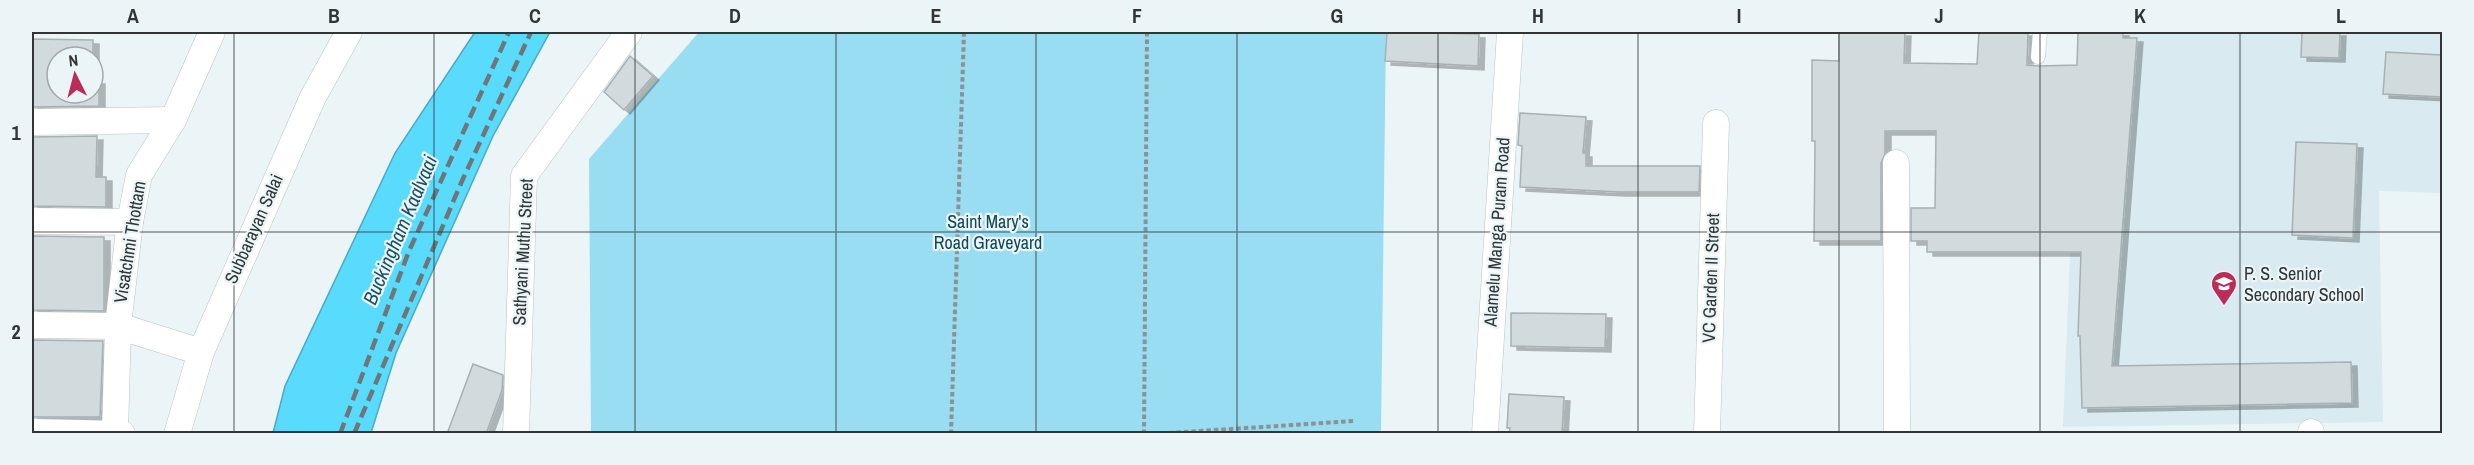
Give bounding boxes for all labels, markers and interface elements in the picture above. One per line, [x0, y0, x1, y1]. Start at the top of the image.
text: A [127, 2, 139, 29]
text: B [328, 2, 340, 29]
text: C [529, 2, 541, 29]
text: D [729, 2, 741, 29]
text: E [931, 2, 942, 29]
text: F [1132, 2, 1142, 29]
text: G [1331, 2, 1343, 29]
text: H [1532, 2, 1544, 29]
text: I [1737, 2, 1741, 29]
text: J [1934, 2, 1944, 29]
text: K [2134, 2, 2146, 29]
text: L [2336, 2, 2346, 29]
north arrow [45, 45, 105, 105]
text: N [68, 49, 79, 72]
text: 1 [11, 119, 21, 146]
street label: Alamelu Manga Puram Road [1477, 137, 1516, 328]
water label: Buckingham Kaalvaai [356, 151, 443, 309]
street label: Subbarayan Salai [218, 170, 289, 287]
street label: Sathyani Muthu Street [506, 178, 539, 326]
street label: Visatchmi Thottam [108, 179, 152, 305]
park label: Saint Mary's Road Graveyard [934, 209, 1042, 255]
street label: VC Garden II Street [1696, 213, 1725, 343]
place label: P. S. Senior Secondary School [2244, 261, 2364, 307]
school or university icon: P. S. Senior Secondary School [2209, 269, 2239, 307]
text: 2 [11, 318, 21, 345]

